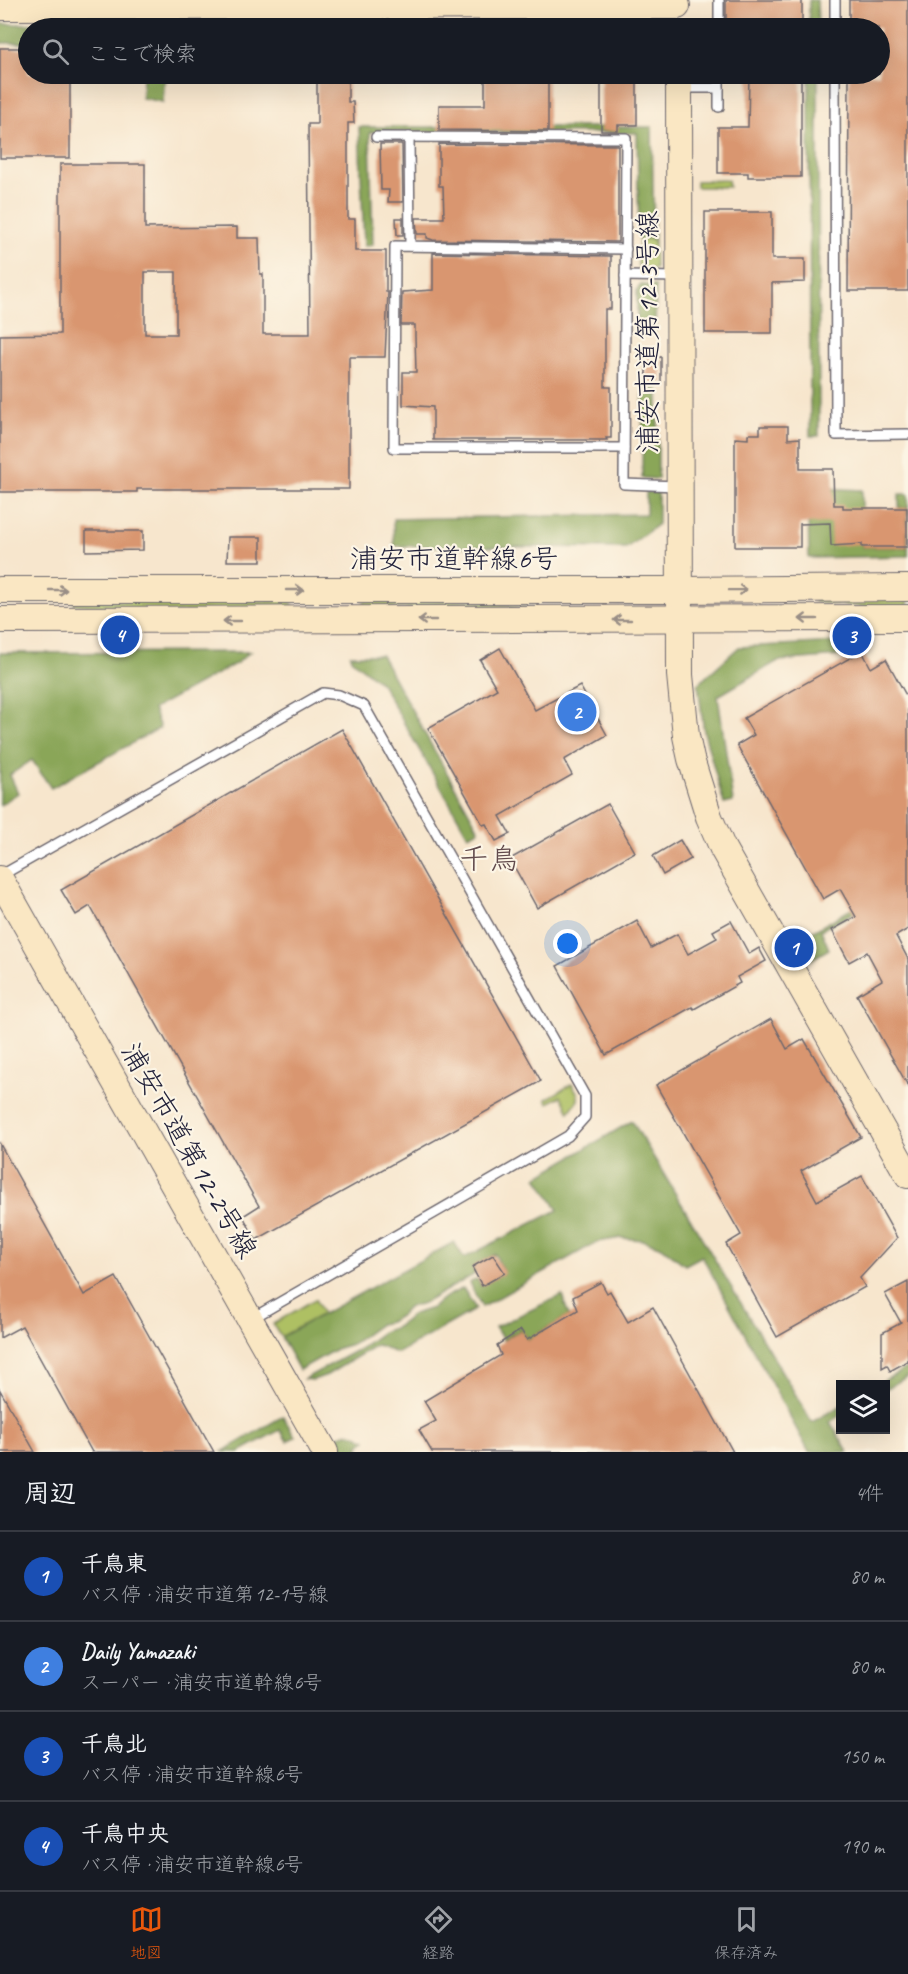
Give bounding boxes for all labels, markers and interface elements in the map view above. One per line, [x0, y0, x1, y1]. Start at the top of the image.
search box [18, 18, 890, 84]
icon: search [39, 35, 72, 68]
text: ここで検索 [87, 40, 197, 68]
street label: 浦安市道第12-3号線 [630, 211, 665, 453]
street label: 浦安市道幹線6号 [350, 541, 558, 576]
one-way arrow [48, 584, 68, 596]
one-way arrow [285, 584, 305, 596]
one-way arrow [728, 584, 748, 595]
pin: 4 [100, 612, 140, 658]
one-way arrow [798, 613, 818, 625]
one-way arrow [417, 614, 437, 626]
one-way arrow [612, 614, 632, 626]
pin: 3 [832, 614, 872, 658]
one-way arrow [222, 615, 242, 627]
pin: 2 [558, 690, 596, 734]
district label: 千鳥 [459, 840, 519, 878]
pin: 1 [774, 926, 814, 970]
your location [553, 929, 582, 958]
street label: 浦安市道第12-2号線 [114, 1036, 265, 1264]
map controls [836, 1380, 890, 1434]
button: layers [836, 1380, 890, 1434]
text: 周辺 [24, 1477, 76, 1510]
text: 4件 [855, 1481, 884, 1506]
text: 千鳥東 [81, 1550, 147, 1578]
text: 1 [39, 1564, 48, 1589]
text: 80 m [850, 1564, 884, 1589]
text: バス停 · 浦安市道第12-1号線 [81, 1582, 328, 1607]
text: Daily Yamazaki [81, 1638, 195, 1666]
text: 2 [39, 1654, 48, 1679]
text: 80 m [850, 1654, 884, 1679]
text: スーパー · 浦安市道幹線6号 [81, 1670, 323, 1695]
text: 千鳥北 [81, 1730, 147, 1758]
text: 3 [39, 1744, 48, 1769]
text: 150 m [841, 1744, 884, 1769]
text: バス停 · 浦安市道幹線6号 [81, 1762, 303, 1787]
text: 千鳥中央 [81, 1820, 169, 1848]
text: 4 [39, 1834, 48, 1859]
text: 190 m [841, 1834, 884, 1859]
text: バス停 · 浦安市道幹線6号 [81, 1852, 303, 1877]
tab: 地図 [130, 1903, 163, 1963]
tab: 経路 [422, 1903, 455, 1963]
tab: 保存済み [714, 1903, 778, 1963]

